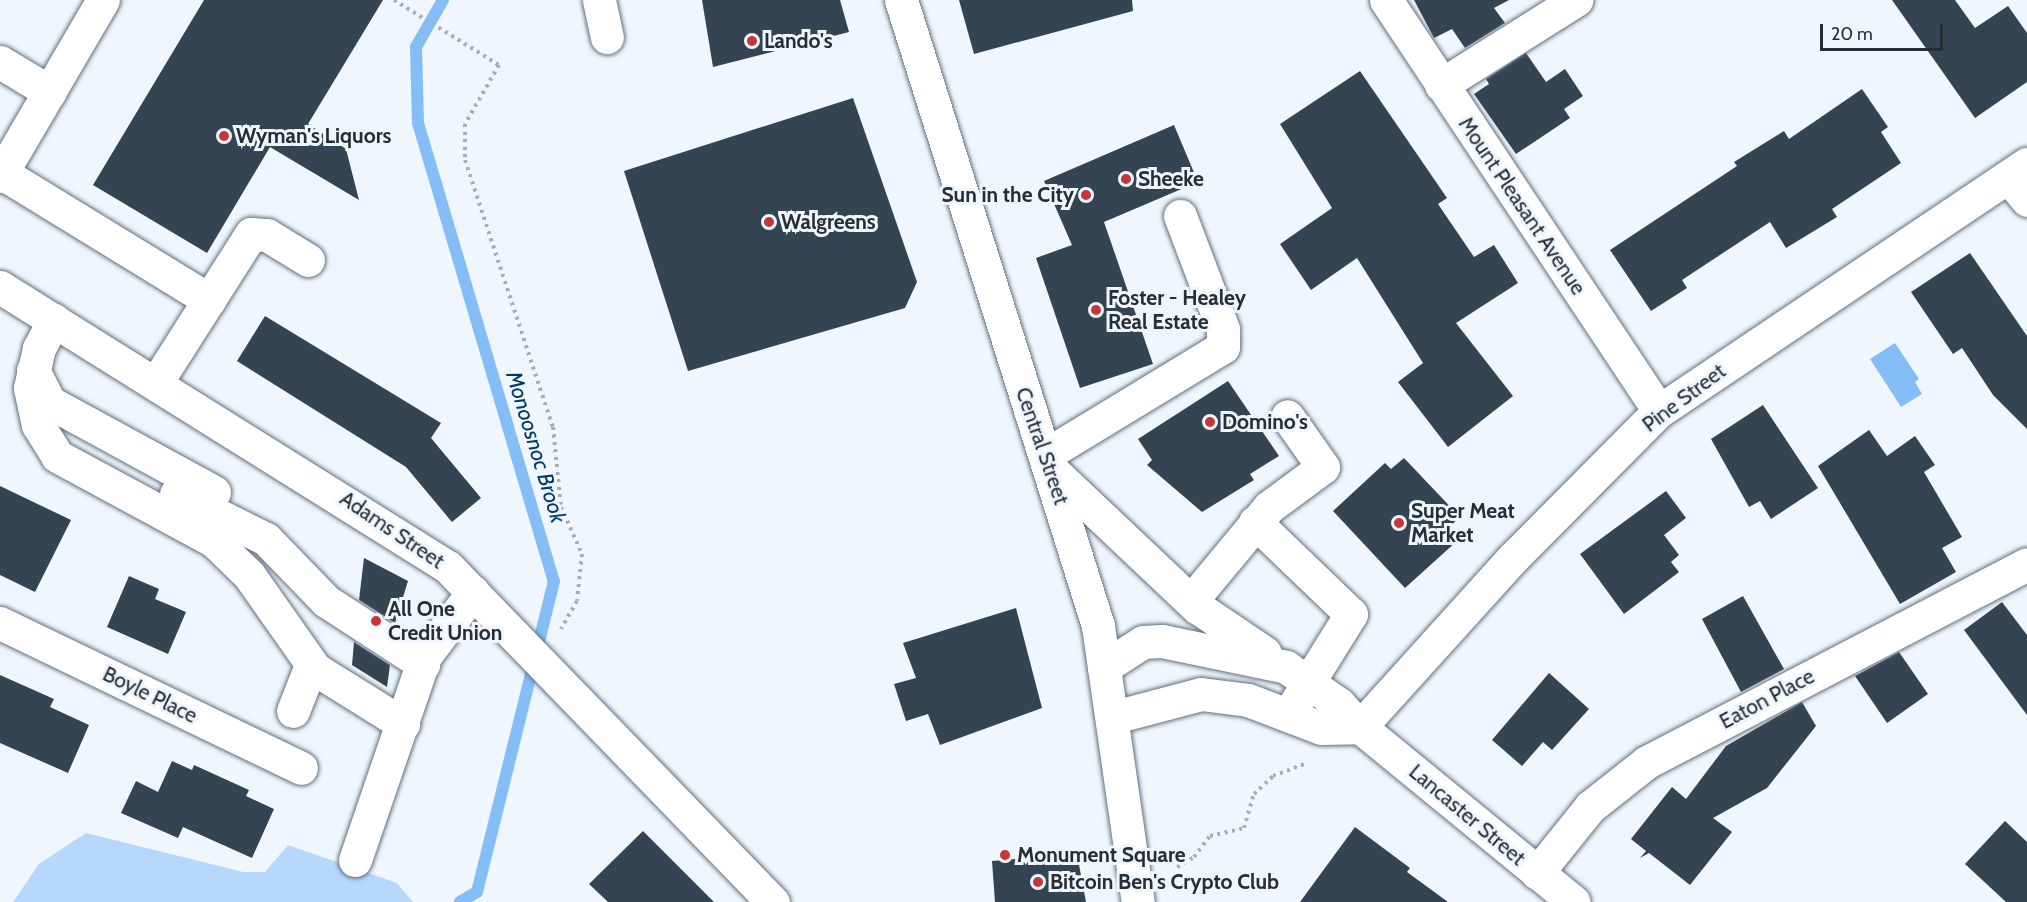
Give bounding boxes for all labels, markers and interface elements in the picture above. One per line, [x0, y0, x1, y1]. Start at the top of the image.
scale bar [1823, 12, 1946, 50]
text: 20 m [1831, 23, 1873, 45]
place label: Lando's [764, 28, 833, 54]
marker: Lando's [745, 34, 759, 48]
street label: Mount Pleasant Avenue [1453, 112, 1591, 300]
place label: Wyman's Liquors [236, 123, 391, 149]
marker: Wyman's Liquors [217, 129, 231, 143]
place label: Sheeke [1138, 166, 1204, 192]
marker: Sheeke [1119, 172, 1133, 186]
place label: Sun in the City [942, 182, 1074, 208]
marker: Sun in the City [1079, 188, 1093, 202]
place label: Walgreens [781, 209, 876, 235]
marker: Walgreens [762, 215, 776, 229]
place label: Foster - Healey Real Estate [1108, 285, 1246, 335]
marker: Foster - Healey Real Estate [1089, 303, 1103, 317]
street label: Pine Street [1637, 359, 1731, 437]
water label: Monoosnoc Brook [500, 368, 572, 526]
street label: Central Street [1010, 384, 1074, 508]
place label: Domino's [1222, 409, 1308, 435]
marker: Domino's [1203, 415, 1217, 429]
street label: Adams Street [335, 486, 449, 574]
place label: Super Meat Market [1411, 498, 1515, 548]
marker: Super Meat Market [1392, 516, 1406, 530]
place label: All One Credit Union [388, 596, 502, 646]
marker: All One Credit Union [369, 614, 383, 628]
street label: Boyle Place [99, 661, 201, 729]
street label: Eaton Place [1715, 664, 1819, 734]
street label: Lancaster Street [1404, 759, 1530, 871]
place label: Monument Square [1017, 842, 1186, 868]
marker: Monument Square [998, 848, 1012, 862]
place label: Bitcoin Ben's Crypto Club [1050, 869, 1279, 895]
marker: Bitcoin Ben's Crypto Club [1031, 875, 1045, 889]

